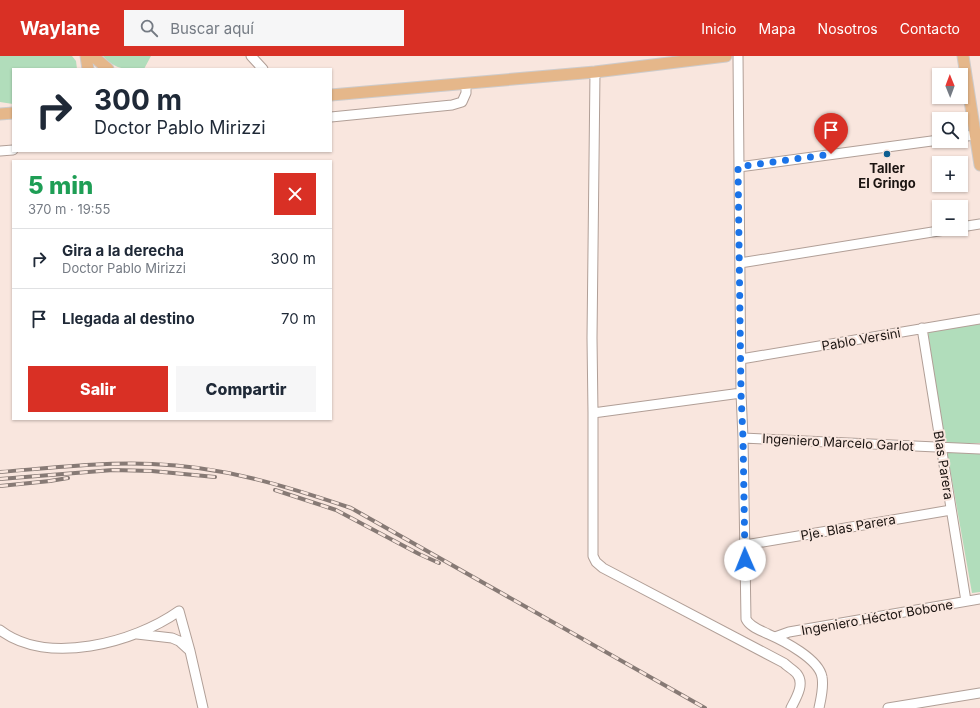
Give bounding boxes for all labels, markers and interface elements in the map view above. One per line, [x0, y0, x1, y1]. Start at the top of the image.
search box [124, 10, 404, 46]
text: Waylane [20, 17, 100, 40]
icon: search [138, 17, 160, 39]
text: Buscar aquí [170, 19, 254, 38]
text: Inicio [701, 20, 737, 37]
text: Mapa [759, 20, 796, 37]
text: Nosotros [818, 20, 878, 37]
text: Contacto [900, 20, 960, 37]
north arrow [932, 68, 968, 104]
map controls [932, 68, 968, 236]
text: 300 m [94, 83, 182, 117]
icon: right [28, 84, 80, 136]
button: search [932, 112, 968, 148]
pin [814, 113, 848, 154]
text: Doctor Pablo Mirizzi [94, 117, 266, 138]
icon: arrive [820, 119, 842, 141]
marker: Taller El Gringo [882, 149, 892, 159]
button: + [932, 156, 968, 192]
place label: Taller El Gringo [858, 160, 916, 191]
text: 5 min [28, 171, 93, 200]
button: close [274, 173, 316, 215]
button: − [932, 200, 968, 236]
text: 370 m · 19:55 [28, 201, 110, 217]
text: Gira a la derecha [62, 241, 184, 260]
icon: right [28, 248, 50, 270]
text: 300 m [270, 249, 316, 268]
text: Doctor Pablo Mirizzi [62, 260, 186, 276]
icon: arrive [28, 308, 50, 330]
text: Llegada al destino [62, 309, 195, 328]
text: 70 m [281, 309, 316, 328]
street label: Pablo Versini [820, 324, 902, 354]
button: Salir [28, 366, 168, 412]
button: Compartir [176, 366, 316, 412]
street label: Blas Parera [931, 429, 957, 501]
street label: Ingeniero Marcelo Garlot [762, 430, 914, 454]
street label: Pje. Blas Parera [799, 511, 897, 543]
position arrow [724, 539, 766, 581]
street label: Ingeniero Héctor Bobone [800, 596, 954, 638]

